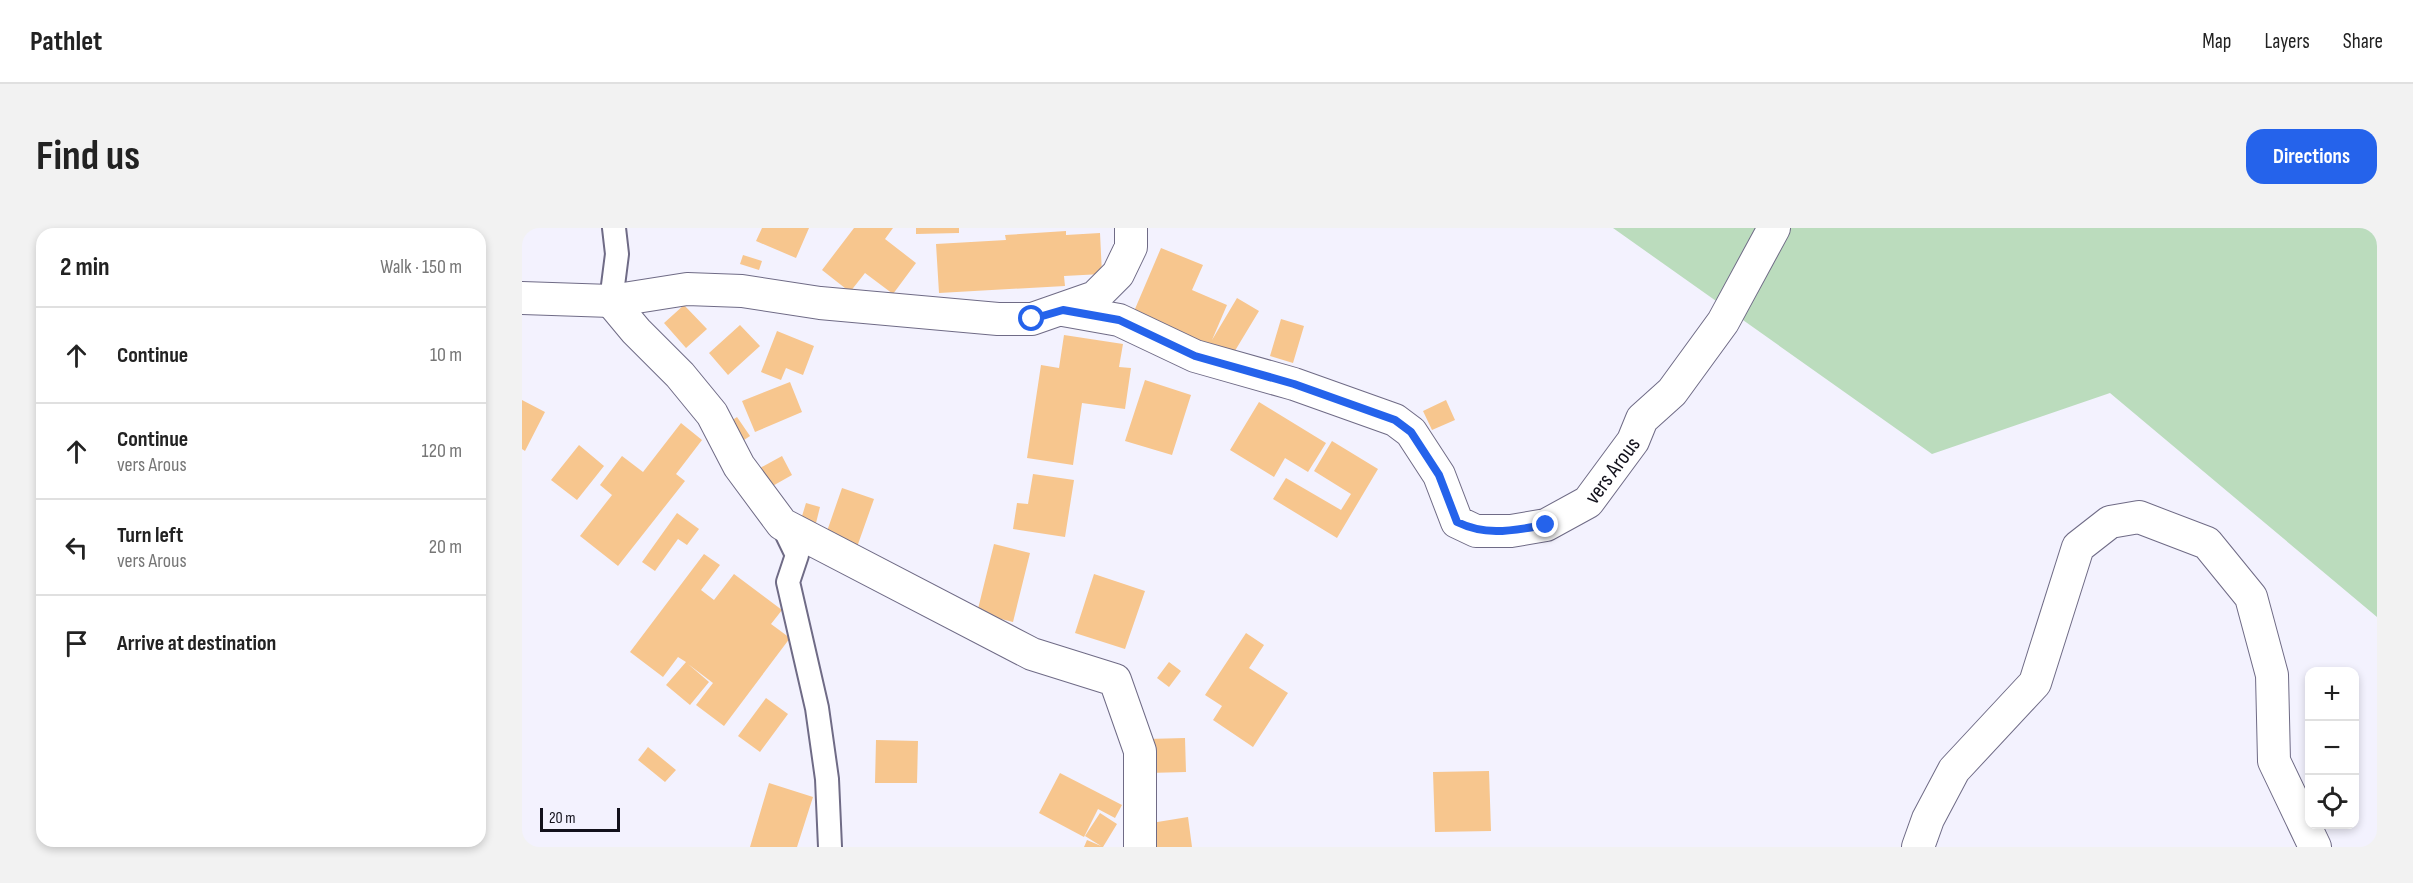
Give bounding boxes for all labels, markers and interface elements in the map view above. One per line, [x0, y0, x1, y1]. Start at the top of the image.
text: Pathlet [30, 25, 102, 58]
text: Map [2202, 29, 2231, 54]
text: Layers [2264, 29, 2310, 54]
text: Share [2343, 29, 2383, 54]
button: Directions [2246, 129, 2377, 184]
text: Find us [36, 131, 140, 182]
text: 2 min [60, 252, 110, 283]
text: Walk · 150 m [380, 255, 462, 279]
route start [1018, 305, 1044, 331]
icon: ahead [60, 339, 93, 372]
text: Continue [117, 342, 188, 369]
text: 10 m [430, 343, 462, 367]
text: Continue [117, 426, 188, 453]
street label: vers Arous [1579, 432, 1647, 510]
icon: ahead [60, 435, 93, 468]
text: 120 m [422, 439, 462, 463]
text: vers Arous [117, 453, 187, 477]
route end [1532, 511, 1558, 537]
text: Turn left [117, 522, 183, 549]
icon: left [60, 531, 93, 564]
text: 20 m [429, 535, 462, 559]
text: vers Arous [117, 549, 187, 573]
icon: arrive [60, 627, 93, 660]
text: Arrive at destination [117, 630, 276, 657]
map controls [2305, 667, 2359, 829]
button: + [2305, 667, 2359, 721]
button: − [2305, 721, 2359, 775]
button: locate [2305, 775, 2359, 829]
scale bar [540, 805, 620, 832]
text: 20 m [549, 809, 576, 828]

